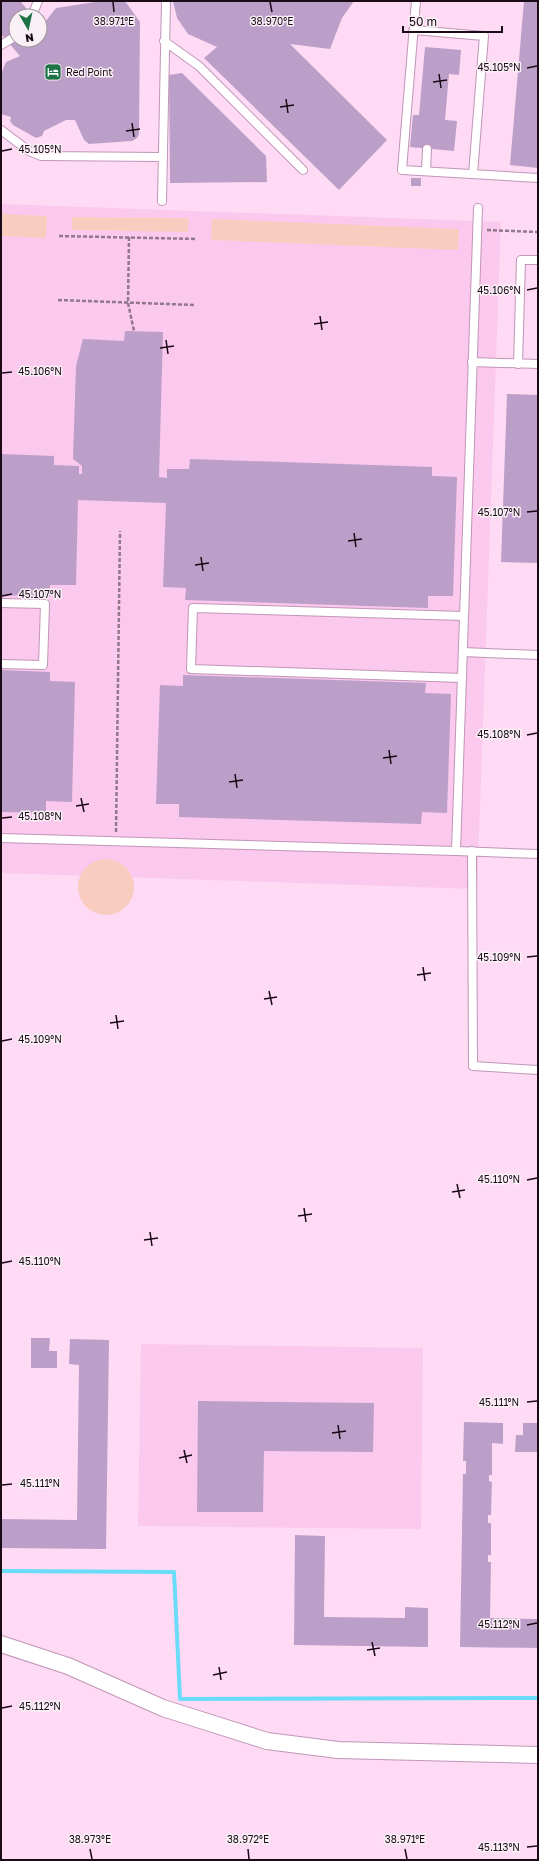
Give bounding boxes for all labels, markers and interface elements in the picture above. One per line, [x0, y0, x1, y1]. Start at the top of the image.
north arrow [8, 8, 48, 48]
scale bar [403, 8, 502, 34]
text: 50 m [409, 14, 437, 29]
text: 38.971°E [94, 15, 134, 27]
text: 38.970°E [251, 15, 293, 27]
text: N [24, 31, 35, 45]
text: 45.105°N [477, 61, 521, 73]
hotel icon: Red Point [43, 62, 63, 82]
place label: Red Point [66, 66, 112, 78]
text: 45.105°N [18, 143, 62, 155]
text: 45.106°N [477, 284, 521, 296]
text: 45.106°N [18, 365, 62, 377]
text: 45.107°N [478, 506, 520, 518]
text: 45.107°N [19, 588, 61, 600]
text: 45.108°N [477, 728, 521, 740]
text: 45.108°N [18, 810, 62, 822]
text: 45.109°N [477, 951, 521, 963]
text: 45.109°N [18, 1033, 62, 1045]
text: 45.110°N [478, 1173, 520, 1185]
text: 45.110°N [19, 1255, 61, 1267]
text: 45.111°N [479, 1396, 519, 1408]
text: 45.111°N [20, 1477, 60, 1489]
text: 45.112°N [478, 1618, 520, 1630]
text: 45.112°N [19, 1700, 61, 1712]
text: 38.973°E [69, 1833, 111, 1845]
text: 38.972°E [227, 1833, 269, 1845]
text: 38.971°E [385, 1833, 425, 1845]
text: 45.113°N [478, 1841, 520, 1853]

